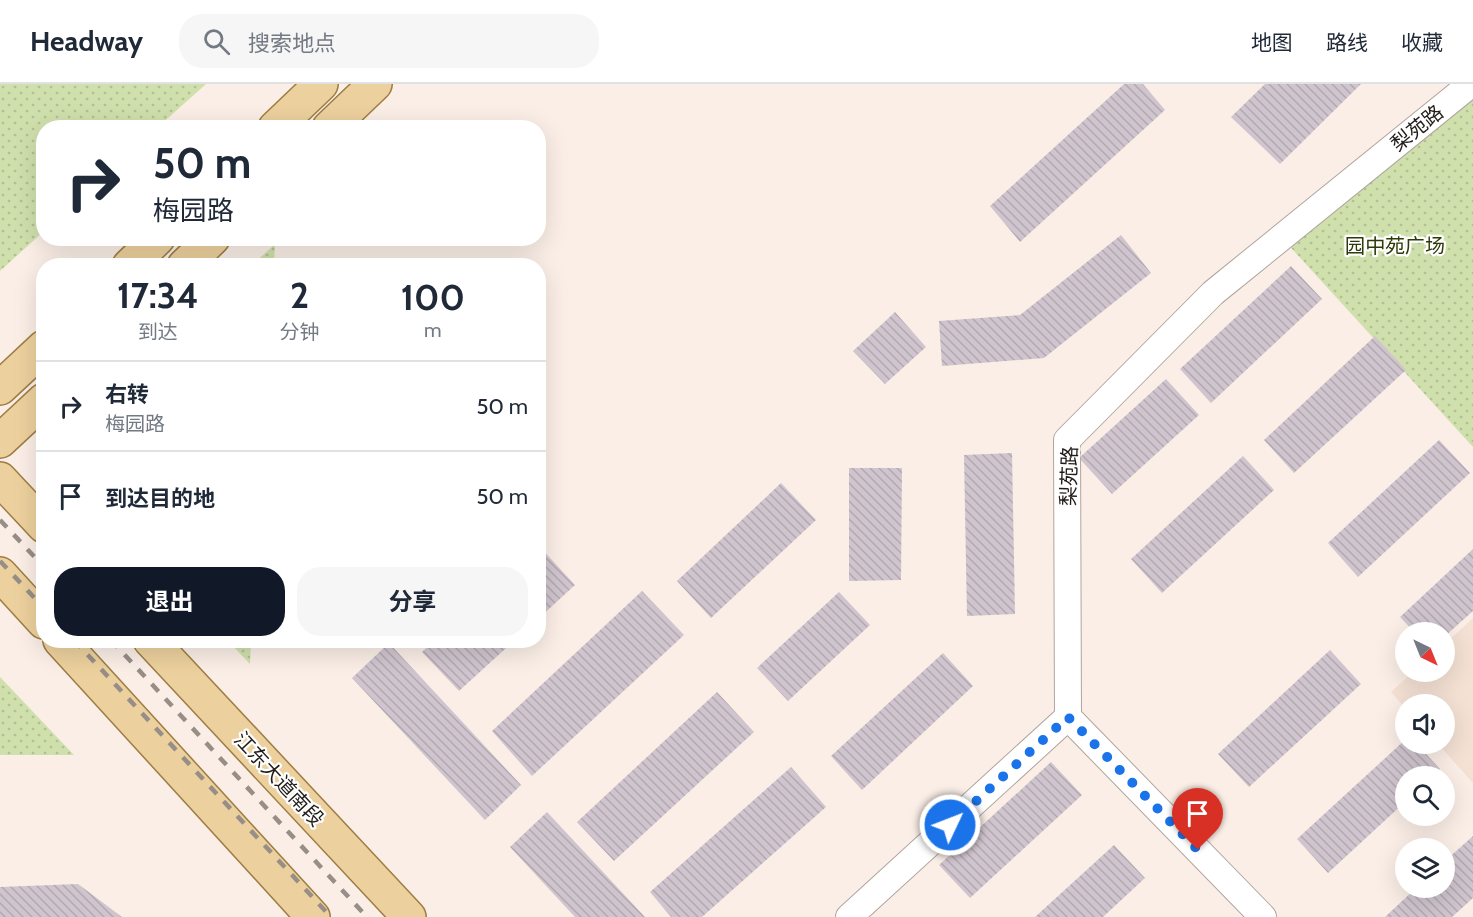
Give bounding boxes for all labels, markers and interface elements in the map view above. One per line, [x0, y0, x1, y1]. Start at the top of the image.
search box [179, 14, 599, 68]
text: Headway [30, 24, 143, 58]
icon: search [200, 25, 233, 58]
text: 搜索地点 [248, 30, 336, 57]
text: 地图 [1251, 30, 1293, 55]
text: 路线 [1326, 30, 1368, 55]
text: 收藏 [1401, 30, 1443, 55]
street label: 梨苑路 [1386, 100, 1448, 156]
text: 50 m [153, 137, 251, 189]
icon: right [54, 144, 132, 222]
text: 梅园路 [153, 194, 234, 227]
park label: 园中苑广场 [1345, 234, 1445, 258]
text: 17:34 [117, 273, 199, 317]
text: 2 [290, 273, 309, 317]
text: 100 [401, 275, 465, 319]
text: m [424, 318, 442, 342]
text: 到达 [138, 320, 178, 344]
text: 分钟 [280, 320, 320, 344]
text: 右转 [105, 381, 149, 408]
icon: right [54, 390, 87, 423]
text: 50 m [476, 393, 528, 420]
text: 梅园路 [105, 412, 165, 436]
street label: 梨苑路 [1056, 446, 1082, 506]
icon: arrive [54, 480, 87, 513]
text: 50 m [476, 483, 528, 510]
text: 到达目的地 [105, 485, 215, 512]
button: 退出 [54, 567, 285, 636]
button: 分享 [297, 567, 528, 636]
north arrow [1395, 622, 1455, 682]
map controls [1395, 622, 1455, 898]
button: sound [1395, 694, 1455, 754]
street label: 江东大道南段 [229, 727, 329, 831]
button: search [1395, 766, 1455, 826]
pin [1172, 788, 1223, 850]
position arrow [918, 793, 982, 857]
icon: arrive [1181, 797, 1214, 830]
button: layers [1395, 838, 1455, 898]

